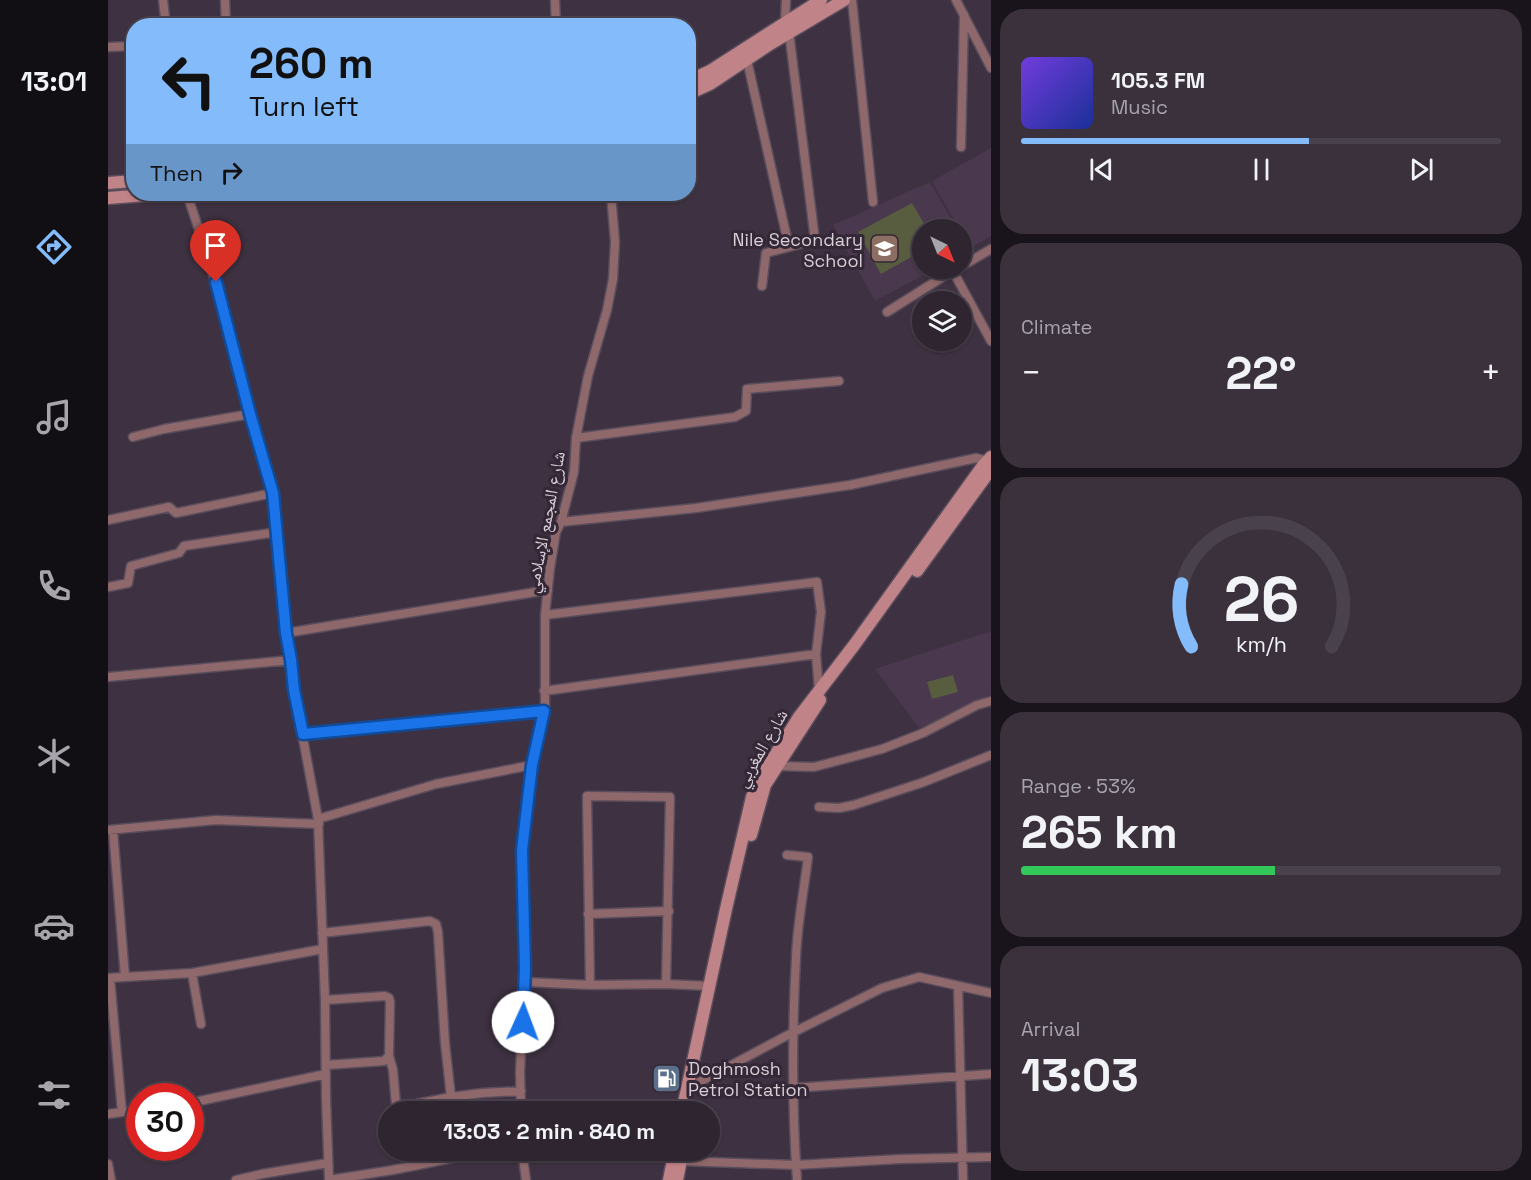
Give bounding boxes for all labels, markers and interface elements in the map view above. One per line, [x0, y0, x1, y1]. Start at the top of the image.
text: 260 m [249, 37, 374, 90]
icon: left [150, 42, 228, 120]
text: 13:01 [21, 64, 87, 99]
text: 105.3 FM [1111, 66, 1205, 94]
text: Turn left [249, 89, 359, 124]
text: Music [1111, 94, 1168, 120]
icon: previous [1085, 153, 1118, 186]
icon: pause [1245, 153, 1278, 186]
icon: next [1405, 153, 1438, 186]
icon: right [215, 156, 248, 189]
text: Then [150, 159, 203, 187]
north arrow [912, 219, 972, 279]
map controls [912, 219, 972, 351]
pin [190, 220, 241, 282]
icon: directions [33, 226, 75, 268]
place label: Nile Secondary School [733, 228, 863, 272]
icon: arrive [199, 229, 232, 262]
school or university icon: Nile Secondary School [868, 233, 900, 265]
button: layers [912, 291, 972, 351]
text: Climate [1021, 314, 1092, 340]
text: 22° [1225, 345, 1297, 402]
text: − [1021, 352, 1041, 394]
text: + [1481, 352, 1501, 394]
icon: music [33, 396, 75, 438]
street label: شارع المجمع الإسلامي [520, 449, 574, 596]
text: 26 [1223, 560, 1299, 639]
icon: phone [33, 565, 75, 607]
text: km/h [1235, 631, 1287, 658]
street label: شارع المغربي [729, 705, 796, 793]
icon: climate [33, 735, 75, 777]
text: Range · 53% [1021, 773, 1136, 799]
text: 265 km [1021, 804, 1178, 861]
icon: car [33, 905, 75, 947]
position arrow [491, 990, 555, 1054]
text: Arrival [1021, 1016, 1080, 1042]
text: 13:03 [1021, 1047, 1139, 1104]
place label: Doghmosh Petrol Station [688, 1057, 808, 1101]
fuel station icon: Doghmosh Petrol Station [651, 1062, 683, 1094]
icon: filters [33, 1074, 75, 1116]
speed limit sign: 30 [126, 1083, 204, 1161]
text: 13:03 · 2 min · 840 m [443, 1117, 655, 1145]

